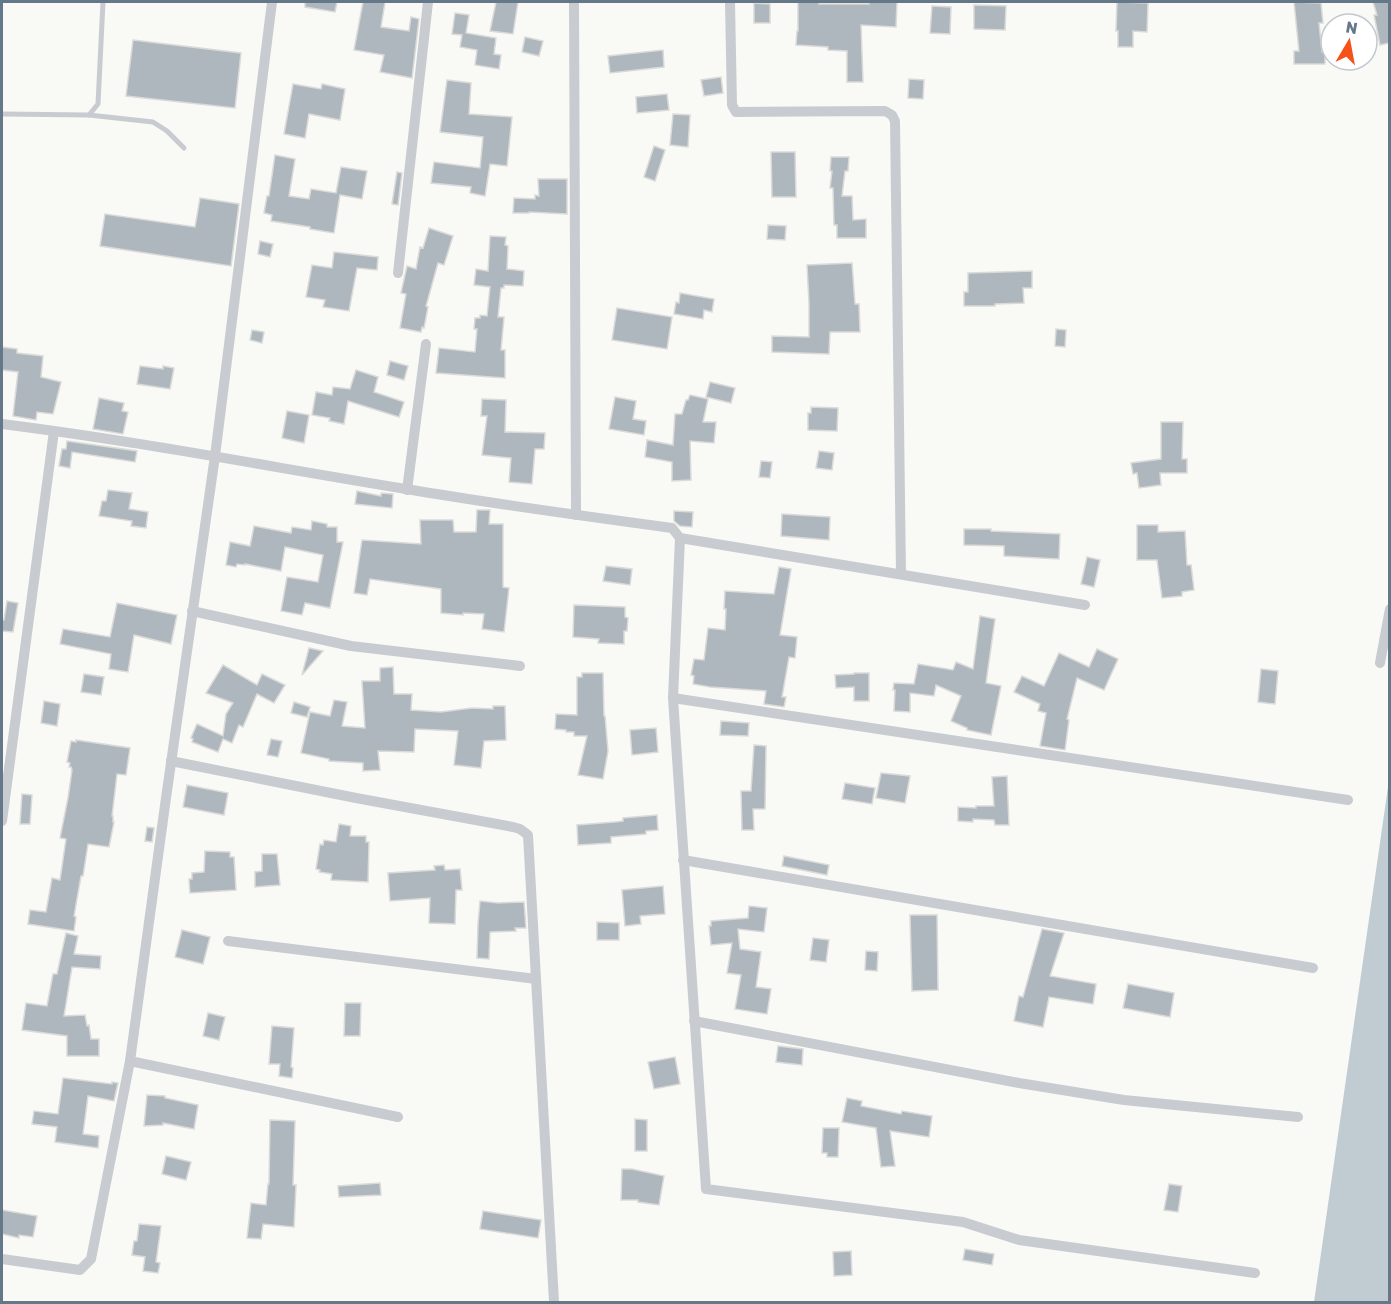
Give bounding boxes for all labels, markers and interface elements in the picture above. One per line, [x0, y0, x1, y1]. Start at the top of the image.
north arrow [1319, 12, 1379, 72]
text: N [1344, 17, 1359, 38]

